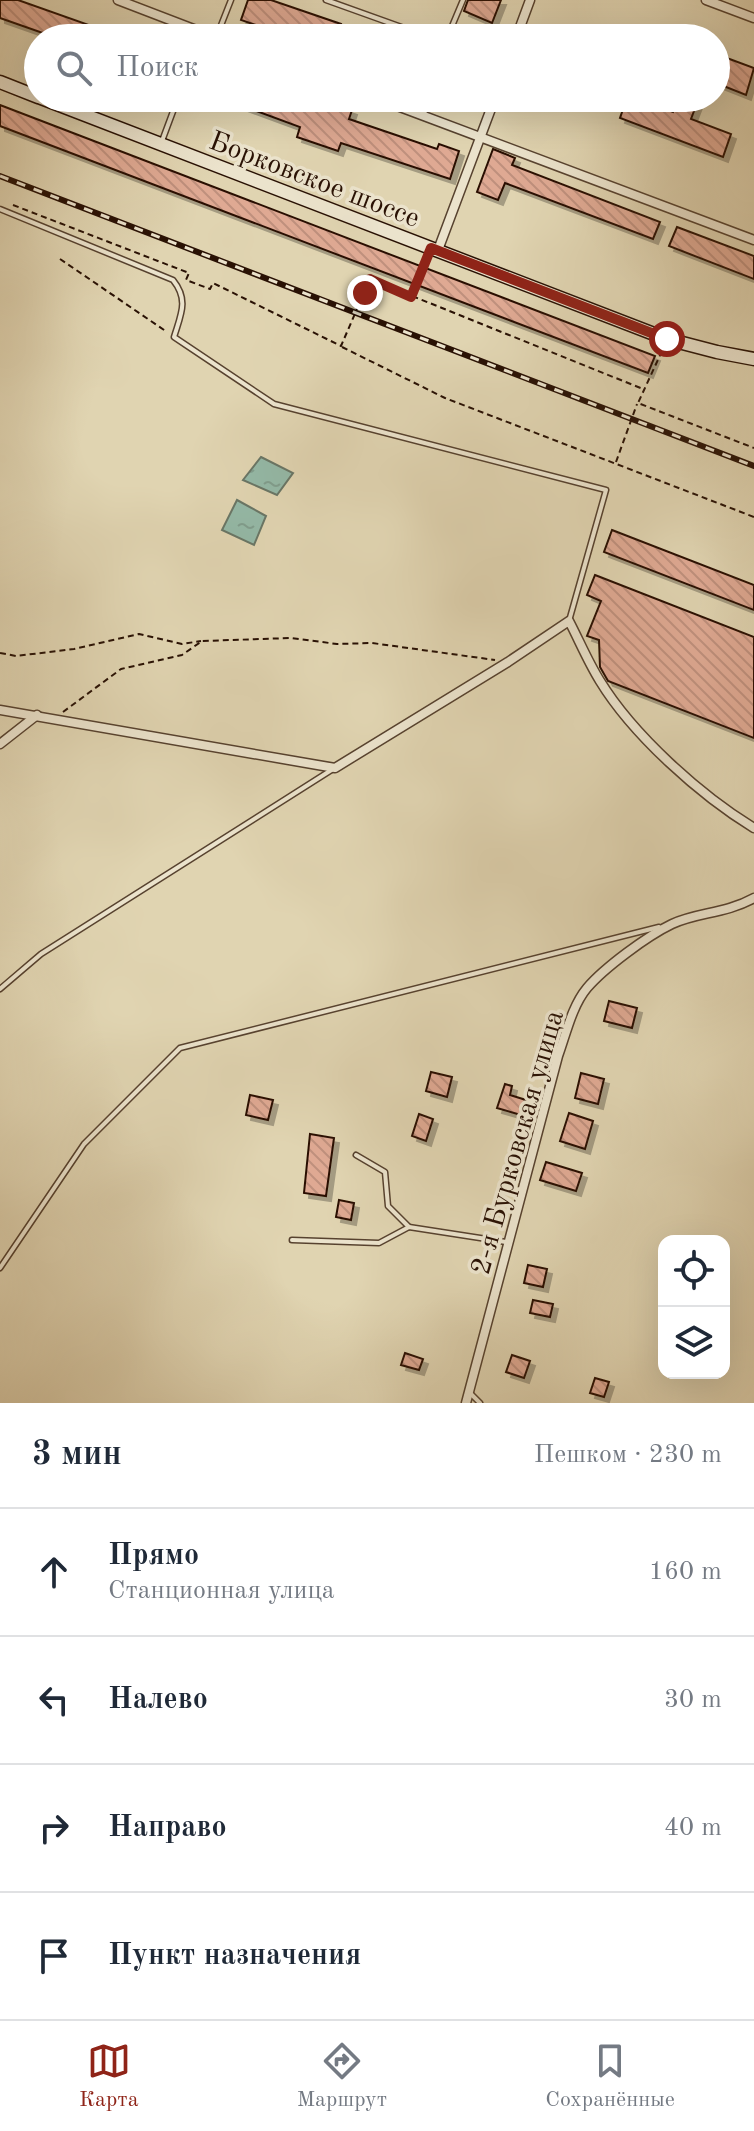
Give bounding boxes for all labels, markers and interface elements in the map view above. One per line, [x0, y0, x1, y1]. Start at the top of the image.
search box [24, 24, 730, 112]
icon: search [52, 46, 96, 90]
text: Поиск [116, 53, 199, 83]
street label: Борковское шоссе [205, 128, 423, 234]
route end [347, 275, 383, 311]
route start [649, 321, 685, 357]
street label: 2-я Бурковская улица [468, 1007, 570, 1278]
map controls [658, 1235, 730, 1379]
button: locate [658, 1235, 730, 1307]
button: layers [658, 1307, 730, 1379]
text: 3 мин [32, 1438, 122, 1472]
text: Пешком · 230 m [534, 1442, 722, 1468]
text: Прямо [108, 1541, 199, 1571]
icon: ahead [32, 1550, 76, 1594]
text: 160 m [649, 1559, 722, 1585]
text: Станционная улица [108, 1578, 335, 1604]
icon: left [32, 1678, 76, 1722]
text: Налево [108, 1685, 208, 1715]
text: 30 m [664, 1687, 722, 1713]
icon: right [32, 1806, 76, 1850]
text: Направо [108, 1813, 227, 1843]
text: 40 m [664, 1815, 722, 1841]
icon: arrive [32, 1934, 76, 1978]
text: Пункт назначения [108, 1941, 361, 1971]
tab: Карта [79, 2039, 139, 2114]
tab: Маршрут [297, 2039, 387, 2114]
tab: Сохранённые [545, 2039, 675, 2114]

